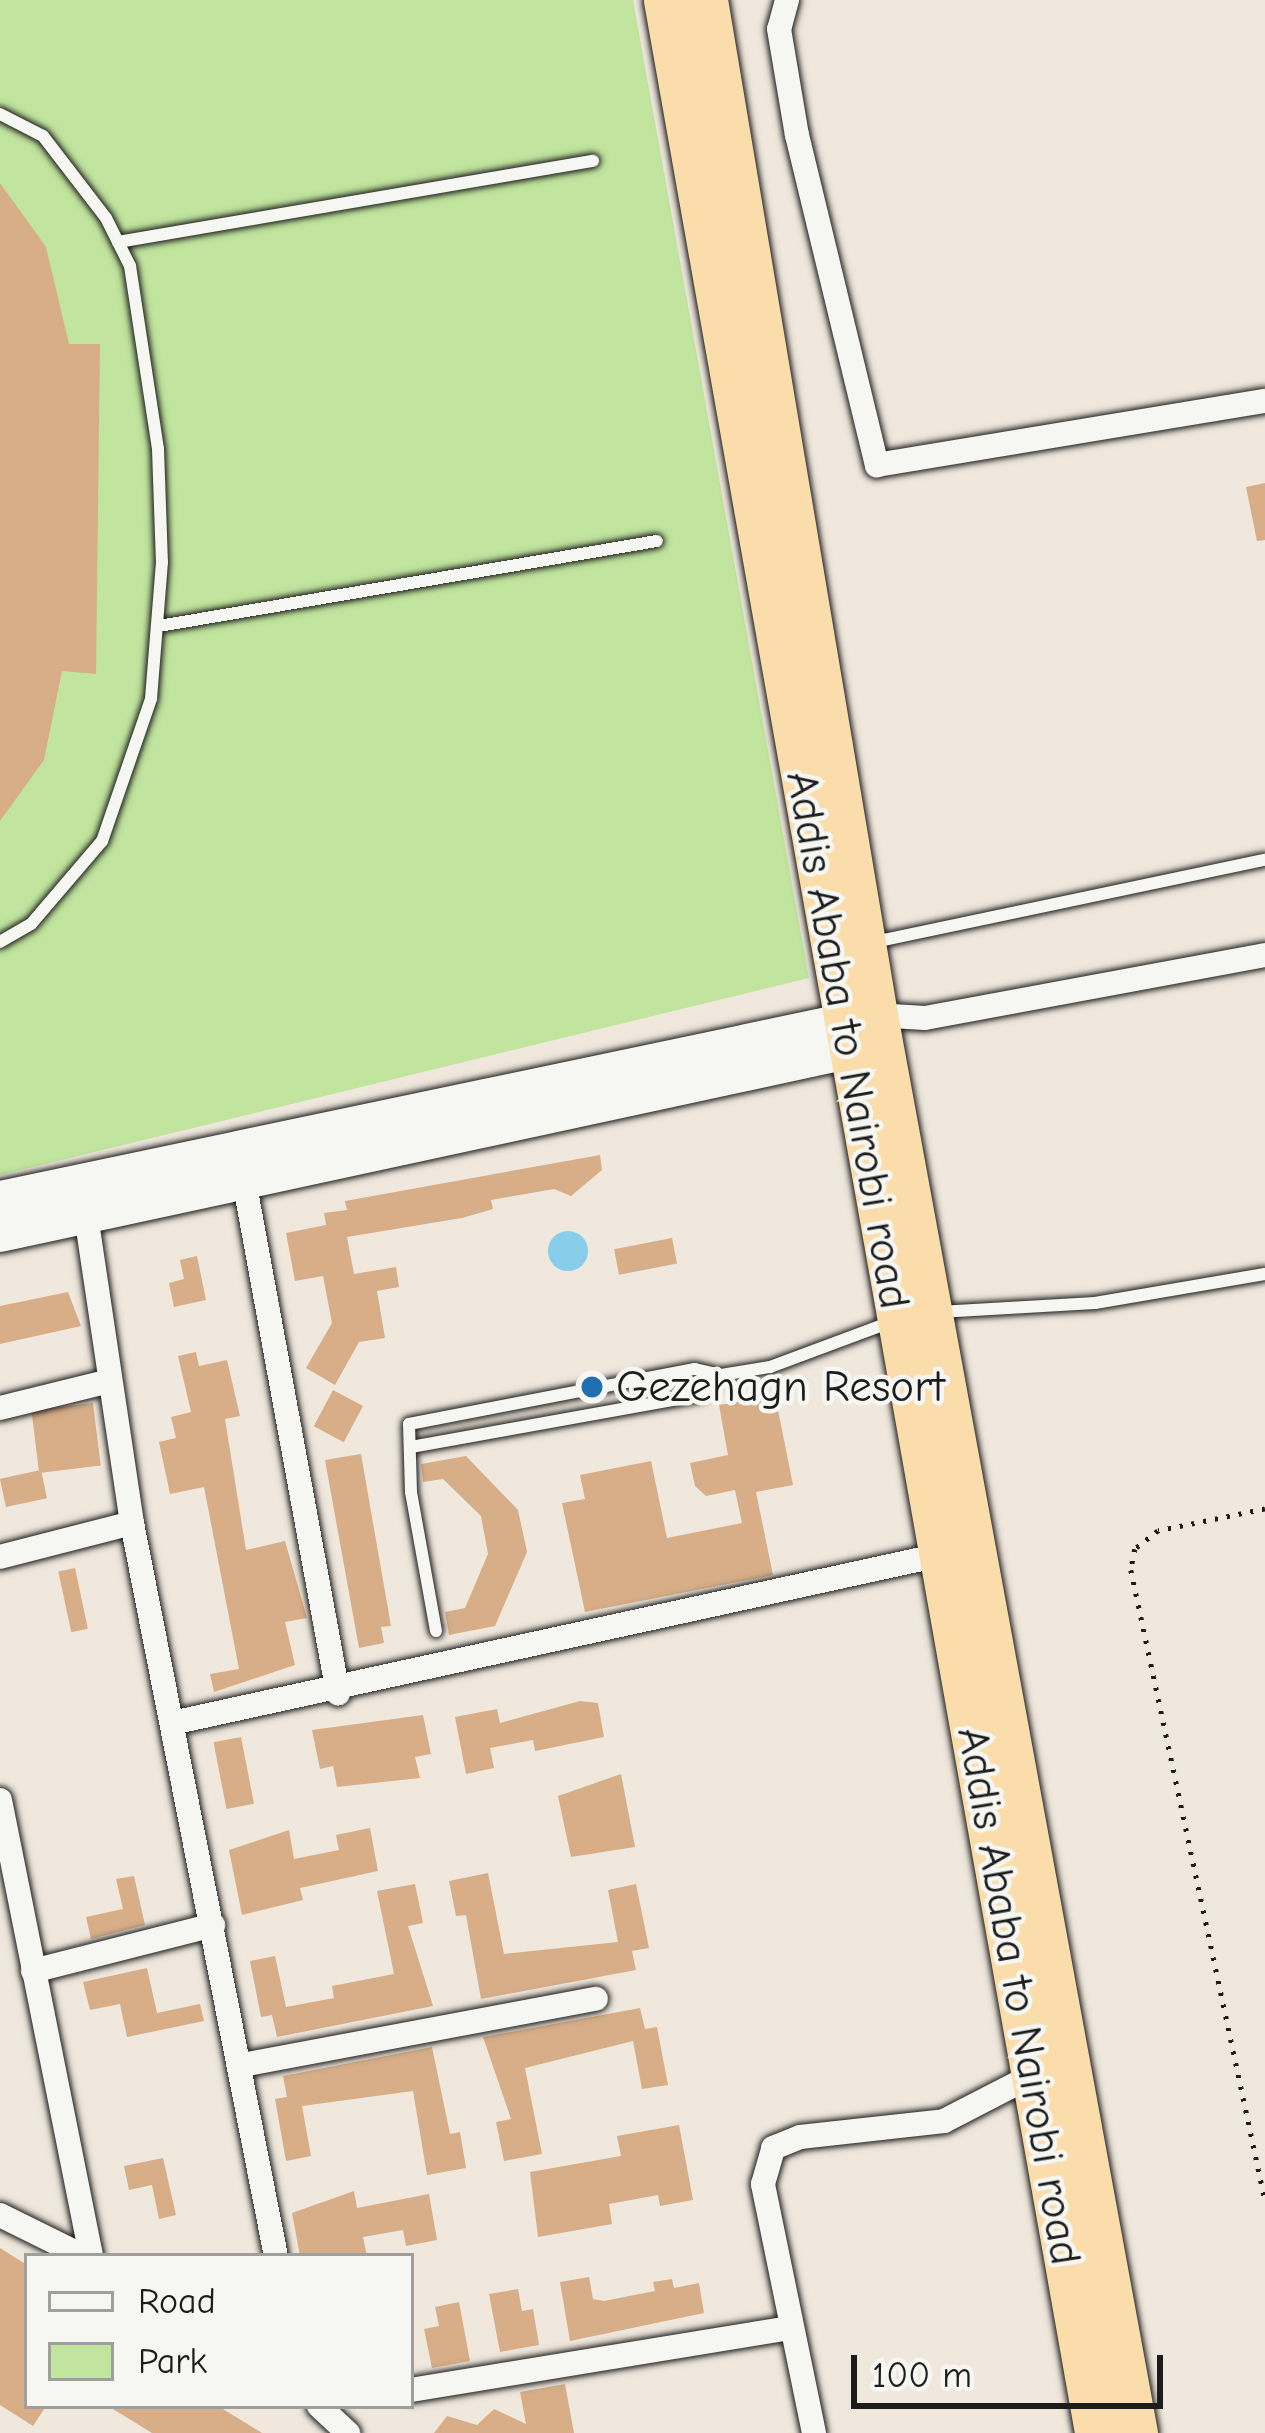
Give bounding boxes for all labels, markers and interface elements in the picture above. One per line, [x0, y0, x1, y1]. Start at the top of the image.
street label: Addis Ababa to Nairobi road [774, 767, 922, 1313]
place label: Gezehagn Resort [616, 1360, 945, 1414]
marker: Gezehagn Resort [579, 1374, 605, 1400]
street label: Addis Ababa to Nairobi road [945, 1723, 1093, 2269]
legend [24, 2253, 414, 2409]
text: Road [138, 2281, 216, 2322]
scale bar [857, 2331, 1169, 2405]
text: Park [138, 2341, 207, 2382]
text: 100 m [872, 2355, 972, 2396]

